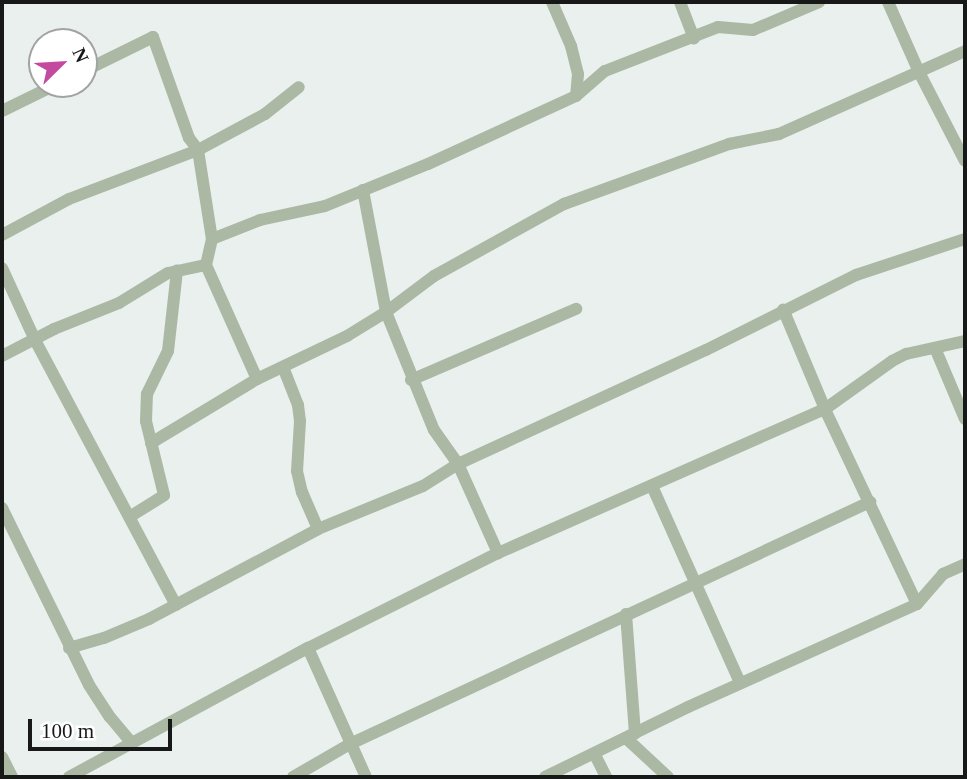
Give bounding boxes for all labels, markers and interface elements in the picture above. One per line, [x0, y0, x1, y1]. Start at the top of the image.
north arrow [28, 28, 98, 98]
text: N [68, 45, 93, 66]
scale bar [32, 706, 175, 750]
text: 100 m [41, 719, 94, 743]

